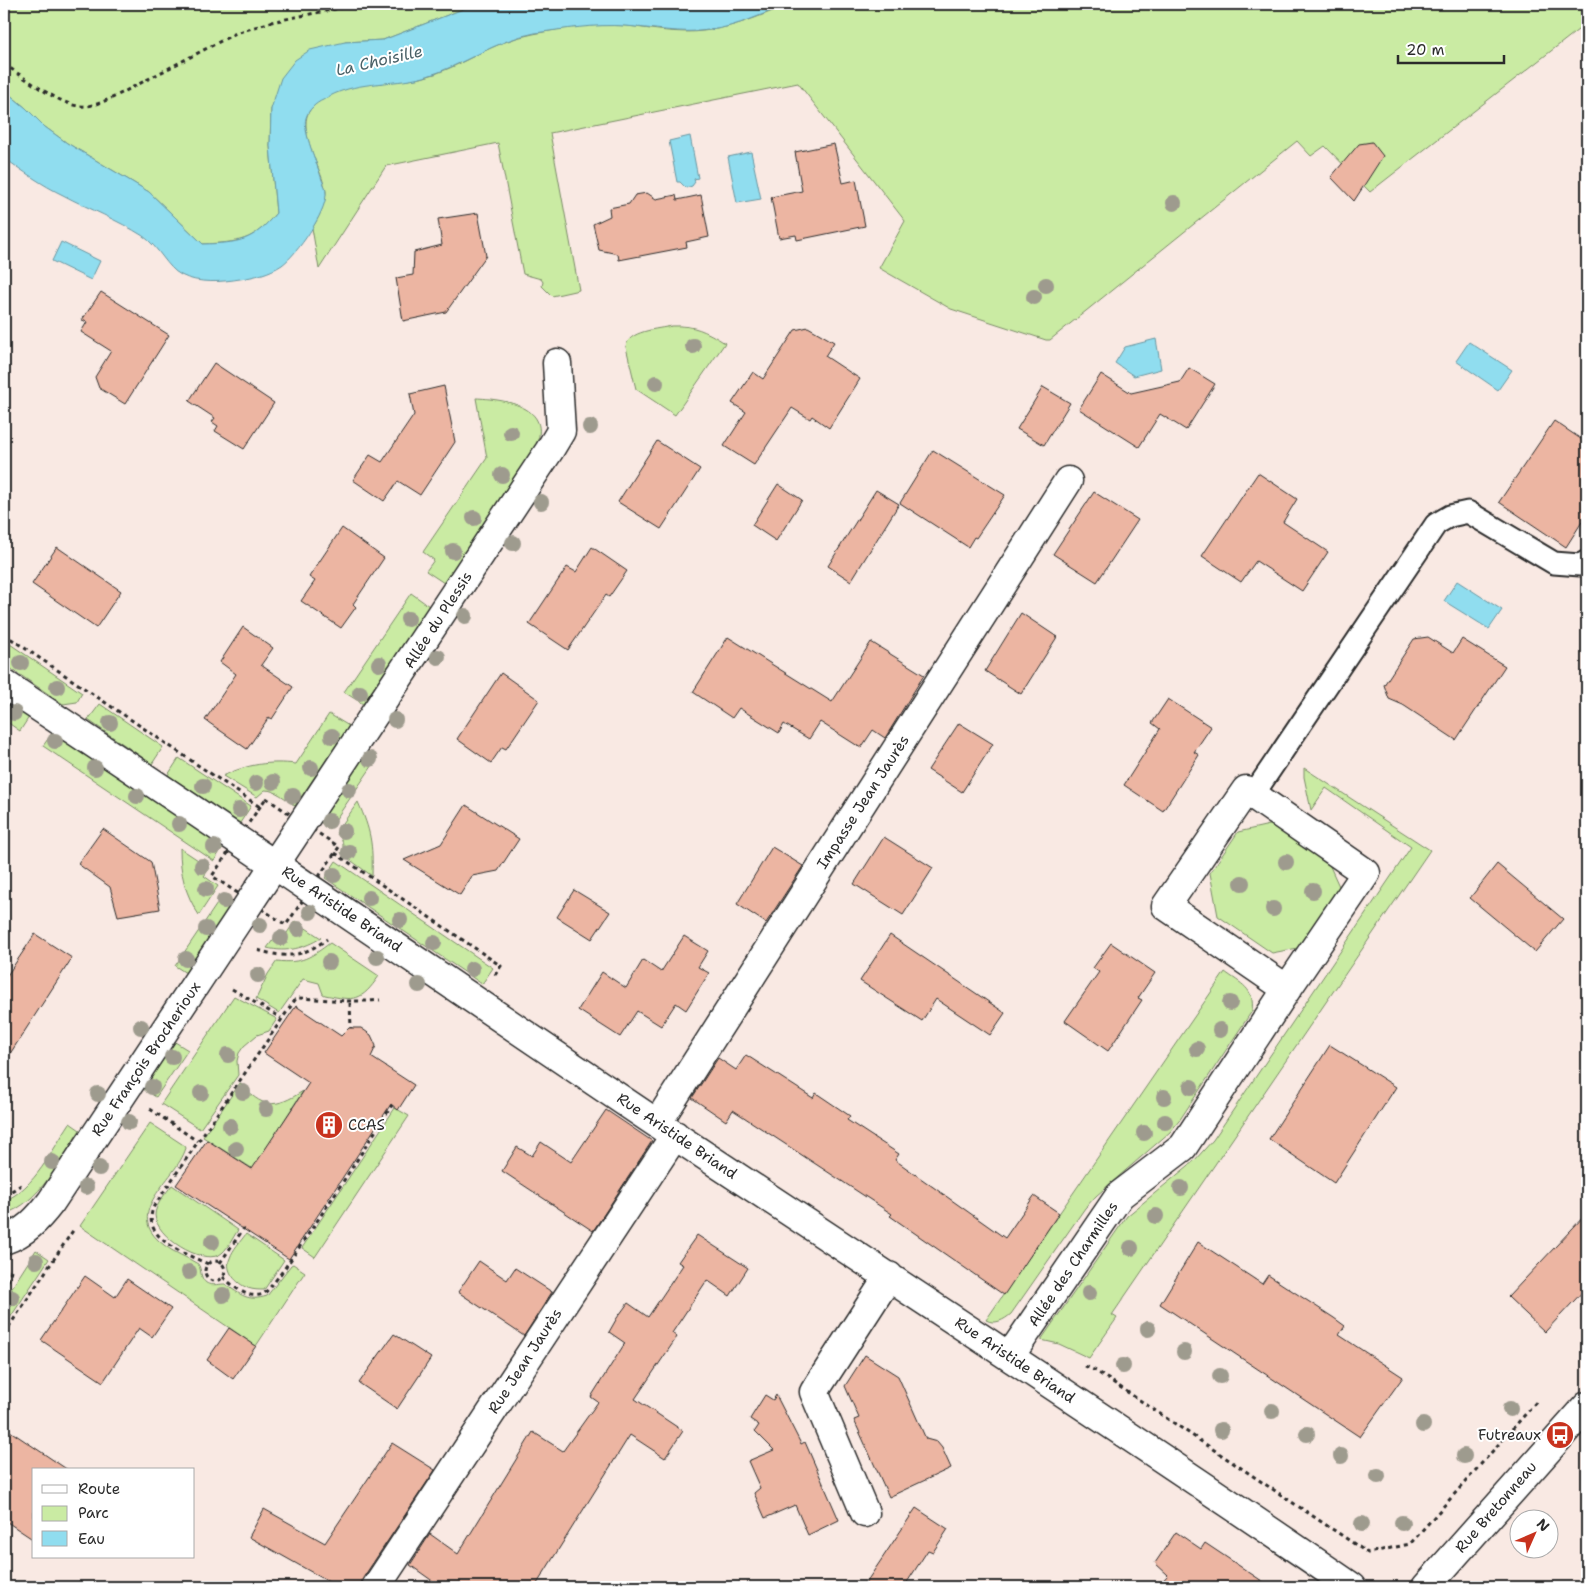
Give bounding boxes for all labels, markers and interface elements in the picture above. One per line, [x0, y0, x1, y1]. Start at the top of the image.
scale bar [1398, 32, 1505, 64]
water label: La Choisille [334, 40, 425, 81]
text: 20 m [1406, 40, 1445, 60]
street label: Allée du Plessis [399, 568, 477, 672]
street label: Impasse Jean Jaurès [812, 731, 914, 873]
street label: Rue Aristide Briand [278, 861, 407, 957]
street label: Rue François Brocherioux [87, 978, 205, 1140]
street label: Rue Aristide Briand [613, 1088, 742, 1184]
building icon: CCAS [314, 1110, 344, 1140]
place label: CCAS [348, 1115, 385, 1135]
street label: Allée des Charmilles [1024, 1197, 1122, 1331]
street label: Rue Jean Jaurès [483, 1305, 567, 1417]
street label: Rue Aristide Briand [951, 1312, 1080, 1408]
bus stop icon: Futreaux [1545, 1420, 1575, 1450]
place label: Futreaux [1478, 1425, 1541, 1445]
street label: Rue Bretonneau [1451, 1457, 1541, 1557]
legend [32, 1468, 195, 1558]
text: Route [78, 1479, 120, 1499]
text: Parc [78, 1503, 109, 1523]
north arrow [1508, 1508, 1558, 1558]
text: N [1533, 1515, 1553, 1535]
text: Eau [78, 1529, 105, 1549]

